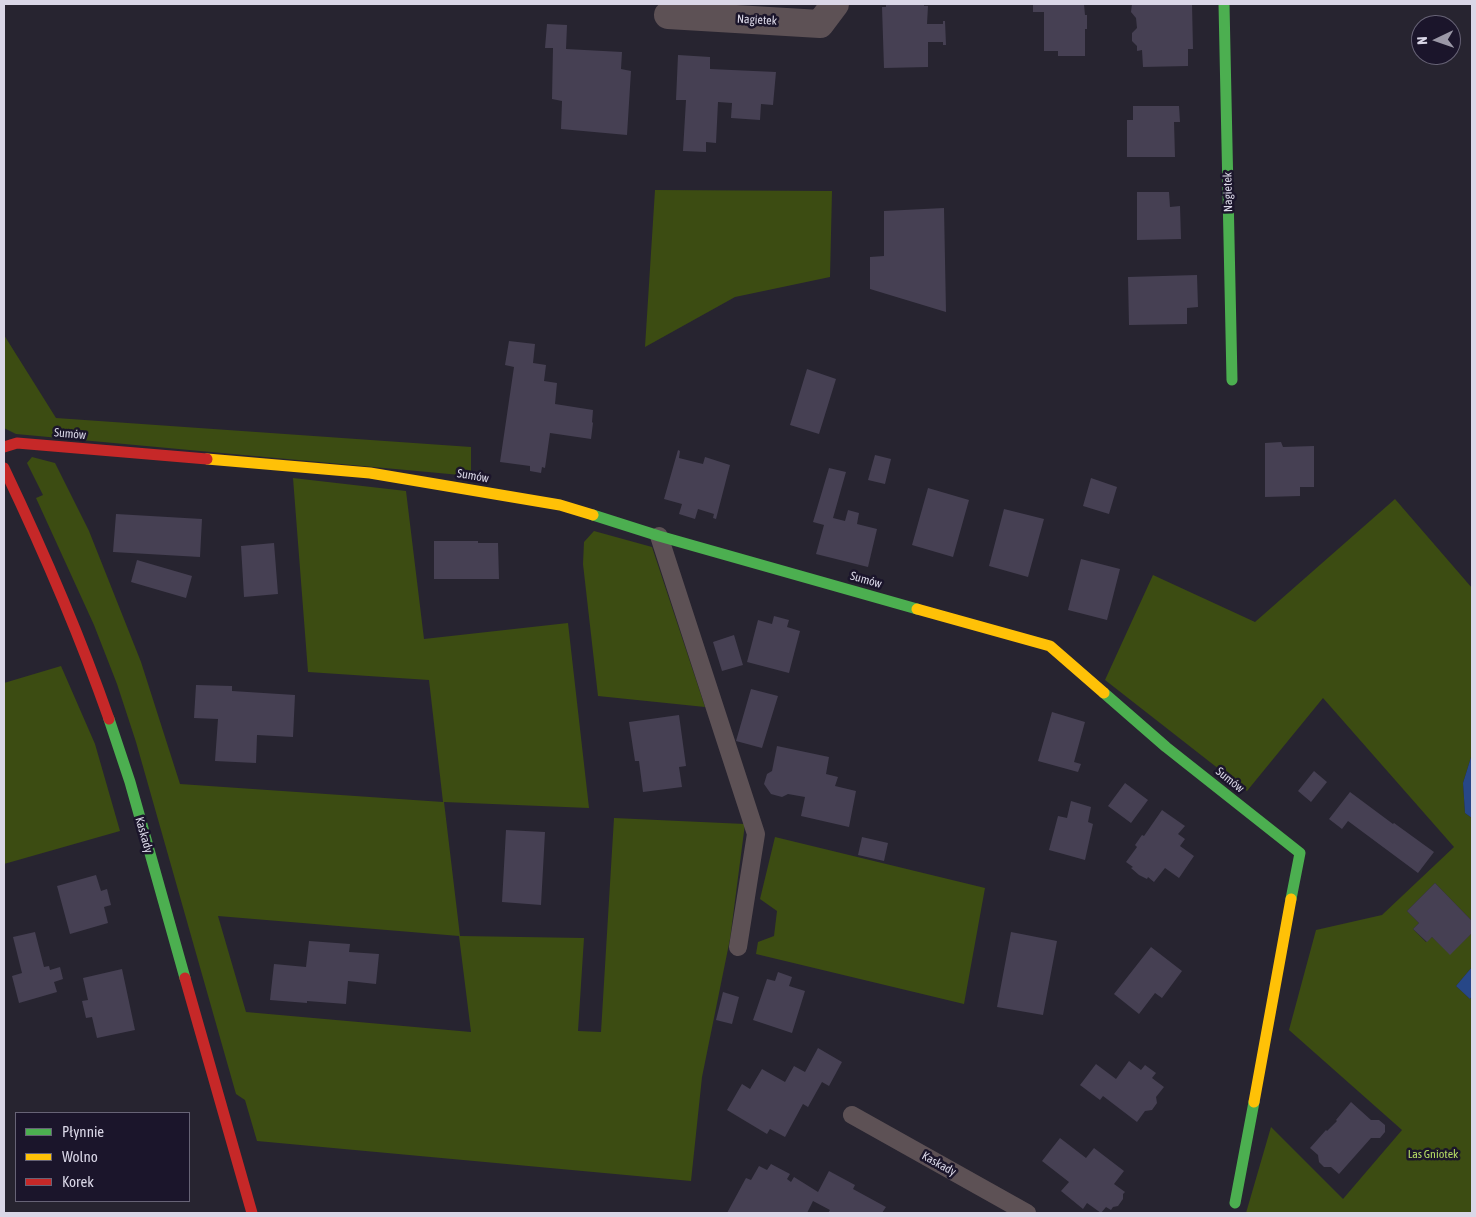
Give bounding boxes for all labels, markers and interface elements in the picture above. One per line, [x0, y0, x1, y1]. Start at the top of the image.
street label: Nagietek [737, 12, 777, 28]
north arrow [1411, 15, 1461, 65]
text: N [1414, 36, 1430, 45]
street label: Nagietek [1220, 172, 1236, 212]
street label: Sumów [53, 425, 87, 443]
street label: Sumów [456, 466, 490, 486]
street label: Sumów [849, 569, 883, 591]
street label: Sumów [1213, 764, 1247, 796]
street label: Kaskady [132, 815, 156, 855]
legend [15, 1112, 190, 1202]
text: Płynnie [62, 1123, 104, 1140]
park label: Las Gniotek [1408, 1147, 1458, 1161]
text: Wolno [62, 1148, 98, 1165]
street label: Kaskady [919, 1149, 959, 1179]
text: Korek [62, 1173, 94, 1190]

